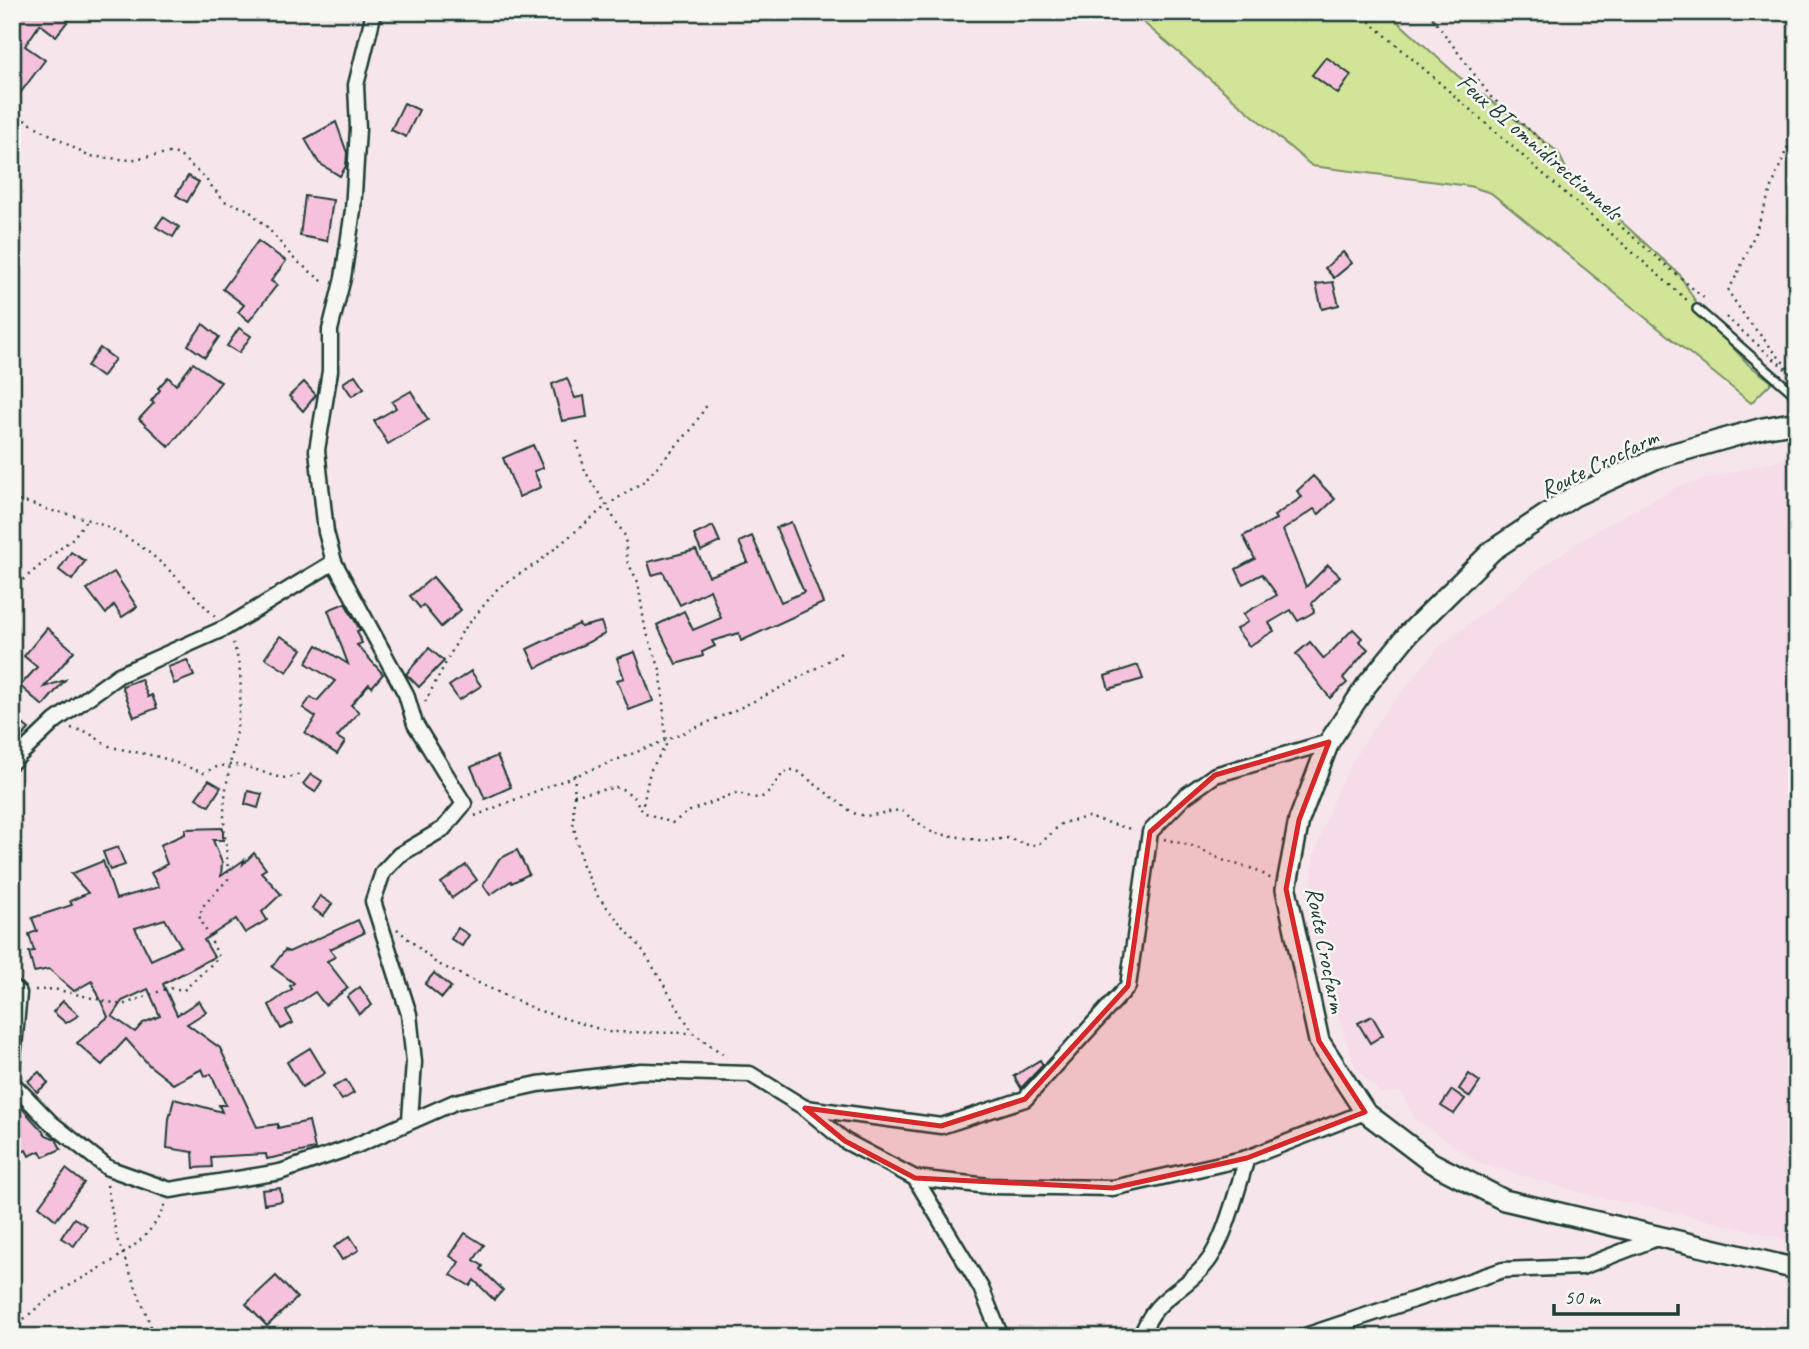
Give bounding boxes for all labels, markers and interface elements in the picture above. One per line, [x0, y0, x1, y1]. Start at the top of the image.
street label: Feux BI omnidirectionnels [1451, 67, 1630, 228]
street label: Route Crocfarm [1535, 421, 1664, 505]
street label: Route Crocfarm [1299, 884, 1353, 1016]
scale bar [1554, 1272, 1678, 1316]
text: 50 m [1564, 1284, 1602, 1310]

